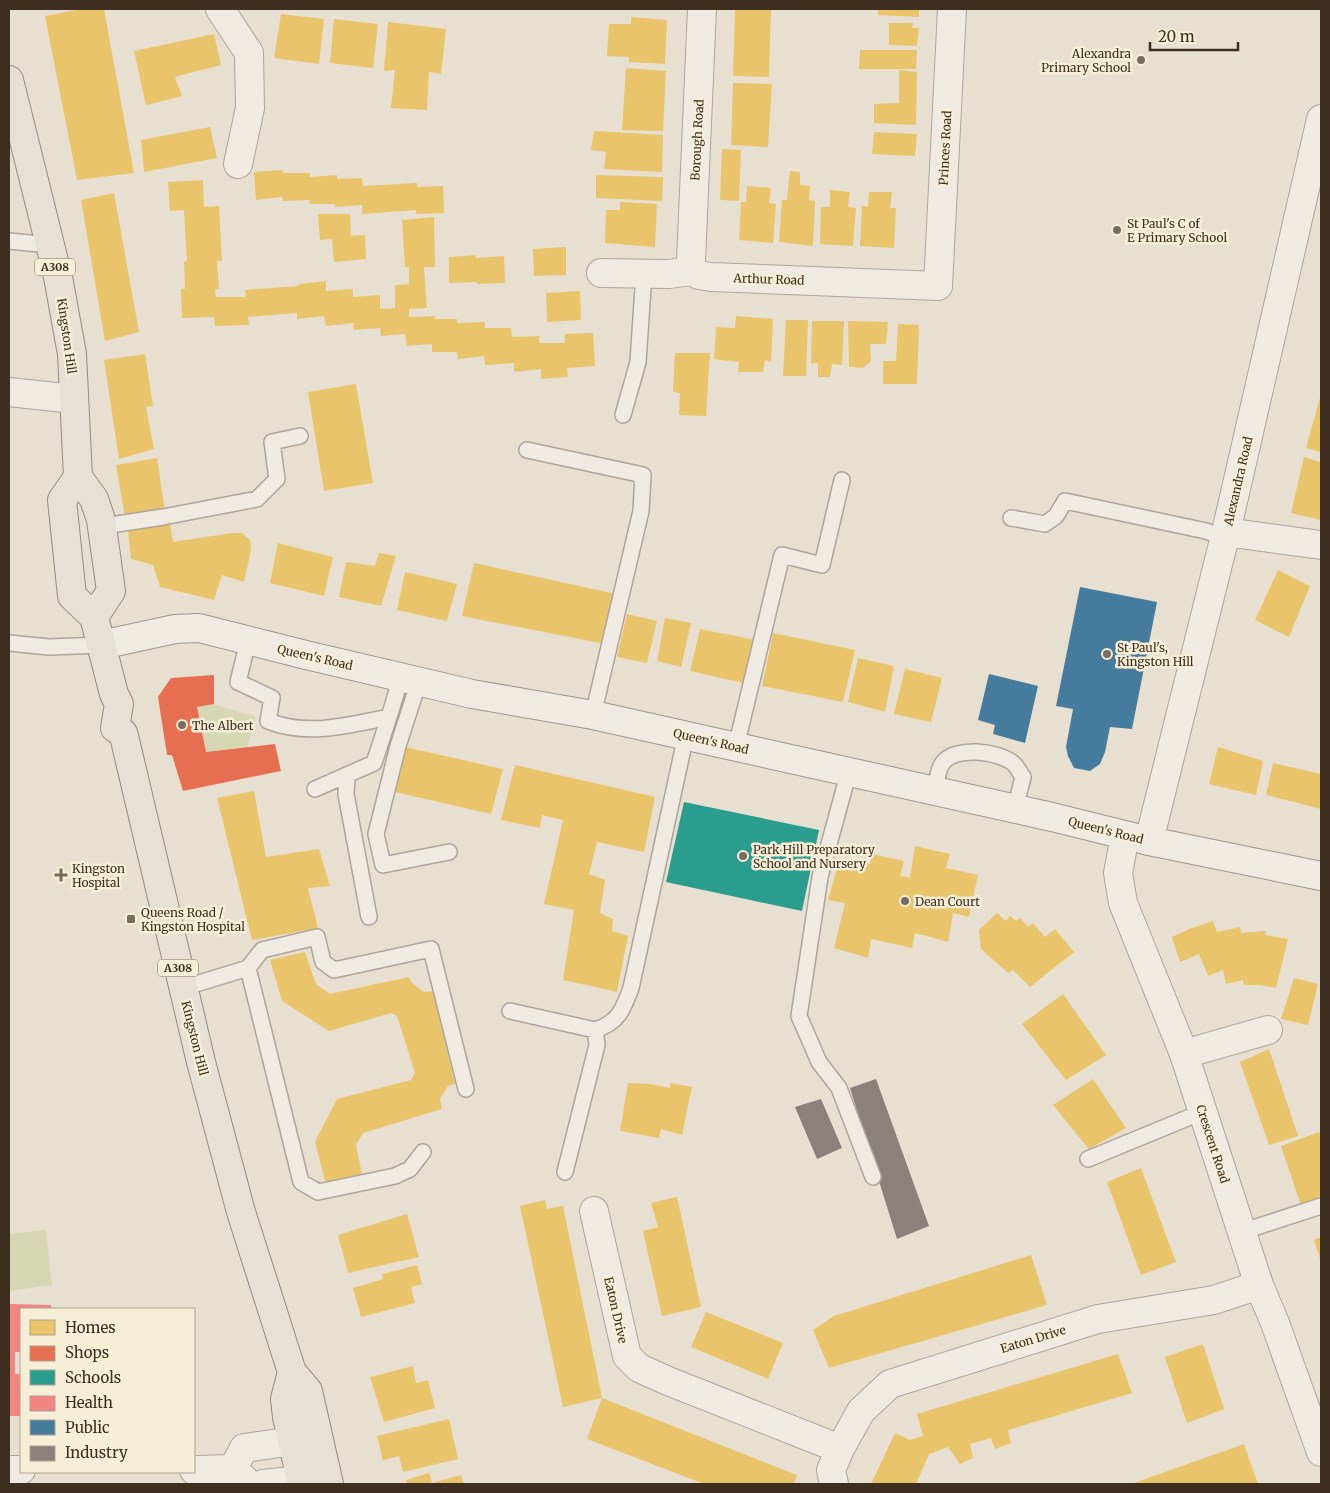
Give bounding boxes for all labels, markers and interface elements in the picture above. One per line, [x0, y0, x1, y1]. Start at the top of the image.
scale bar [1150, 20, 1238, 52]
text: 20 m [1158, 27, 1195, 46]
place label: Alexandra Primary School [1041, 46, 1132, 75]
marker: Alexandra Primary School [1135, 54, 1147, 66]
street label: Borough Road [687, 99, 707, 181]
street label: Princes Road [936, 110, 954, 186]
place label: St Paul's C of E Primary School [1127, 216, 1228, 245]
marker: St Paul's C of E Primary School [1111, 224, 1123, 236]
road number: A308 [35, 258, 75, 276]
street label: Arthur Road [732, 270, 805, 288]
street label: Kingston Hill [54, 297, 80, 375]
street label: Alexandra Road [1220, 435, 1256, 528]
place label: St Paul's, Kingston Hill [1117, 640, 1194, 669]
street label: Queen's Road [276, 641, 354, 673]
marker: St Paul's, Kingston Hill [1101, 648, 1113, 660]
place label: The Albert [192, 718, 254, 733]
marker: The Albert [176, 719, 188, 731]
street label: Queen's Road [672, 725, 750, 757]
street label: Queen's Road [1067, 813, 1145, 847]
place label: Park Hill Preparatory School and Nursery [753, 842, 875, 871]
marker: Park Hill Preparatory School and Nursery [737, 850, 749, 862]
place label: Kingston Hospital [72, 861, 125, 890]
marker: Kingston Hospital [54, 868, 68, 882]
place label: Dean Court [915, 894, 980, 909]
marker: Dean Court [899, 895, 911, 907]
place label: Queens Road / Kingston Hospital [141, 905, 245, 934]
marker: Queens Road / Kingston Hospital [125, 913, 137, 925]
road number: A308 [158, 960, 198, 976]
street label: Kingston Hill [178, 999, 212, 1077]
street label: Crescent Road [1193, 1103, 1233, 1185]
street label: Eaton Drive [601, 1275, 631, 1345]
legend [20, 1308, 195, 1473]
text: Homes [65, 1318, 116, 1337]
street label: Eaton Drive [998, 1322, 1068, 1356]
text: Shops [65, 1343, 109, 1362]
text: Schools [65, 1368, 121, 1387]
text: Health [65, 1393, 113, 1412]
text: Public [65, 1418, 110, 1437]
text: Industry [65, 1443, 128, 1462]

